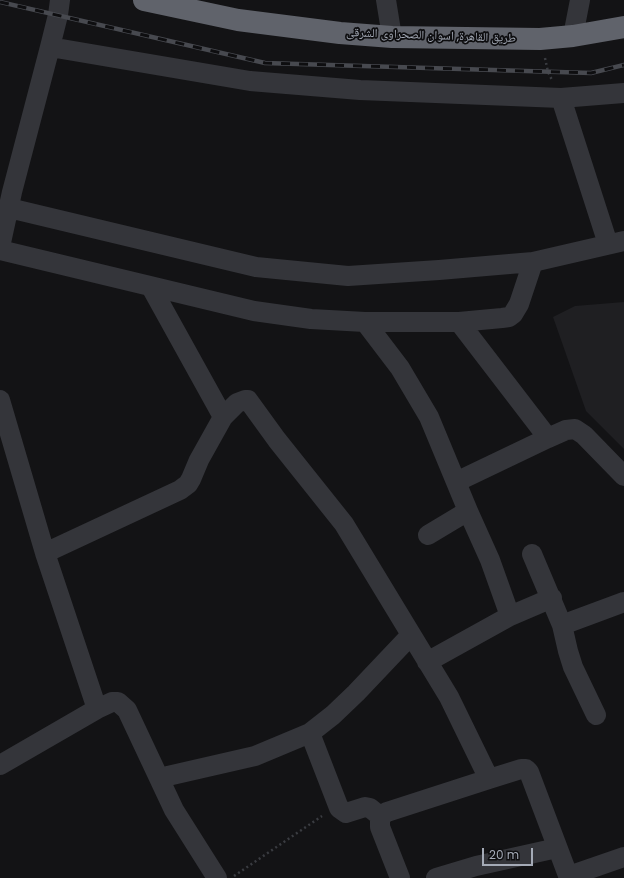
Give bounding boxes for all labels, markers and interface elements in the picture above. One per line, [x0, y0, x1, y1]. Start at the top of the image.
street label: طريق القاهرة, اسوان الصحراوى الشرقى [346, 26, 516, 46]
scale bar [484, 840, 535, 866]
text: 20 m [489, 846, 519, 863]

